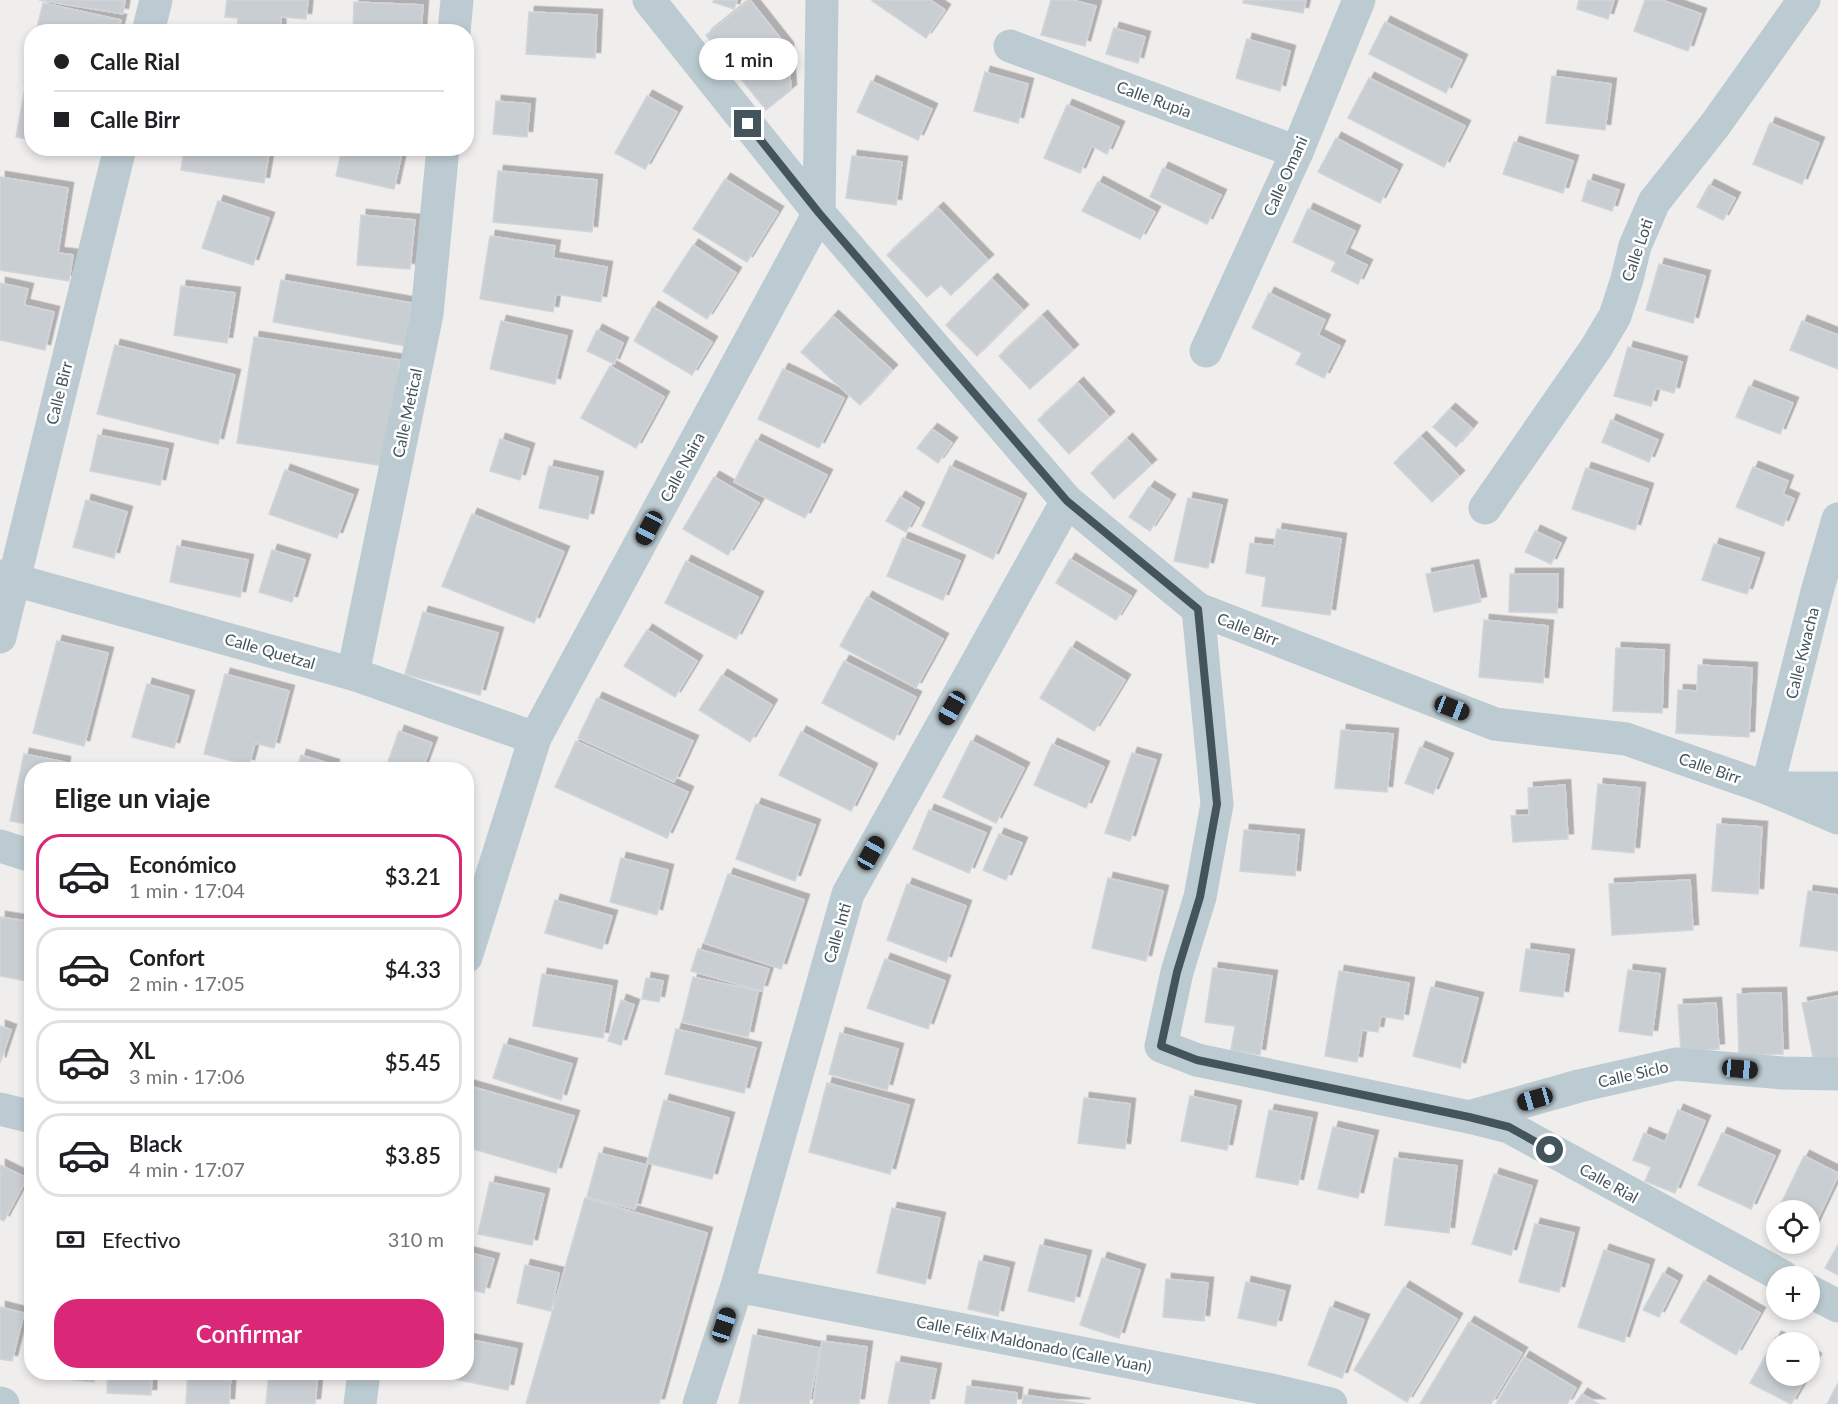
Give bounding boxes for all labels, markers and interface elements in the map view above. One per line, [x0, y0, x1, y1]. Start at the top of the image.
callout: 1 min [698, 37, 798, 79]
text: 1 min [724, 47, 773, 71]
text: Calle Rial [90, 48, 180, 75]
street label: Calle Rupia [1114, 76, 1194, 121]
text: Calle Birr [90, 106, 180, 133]
route end [734, 110, 761, 137]
street label: Calle Omani [1259, 133, 1311, 219]
street label: Calle Loti [1617, 216, 1656, 284]
street label: Calle Birr [42, 359, 76, 426]
street label: Calle Metical [388, 366, 425, 459]
street label: Calle Naira [655, 429, 708, 505]
car [633, 508, 665, 548]
street label: Calle Kwacha [1781, 605, 1822, 701]
street label: Calle Birr [1215, 608, 1282, 649]
street label: Calle Quetzal [223, 629, 318, 673]
car [935, 688, 969, 728]
car [1432, 693, 1472, 723]
street label: Calle Birr [1677, 748, 1744, 787]
text: Elige un viaje [54, 781, 211, 814]
car [854, 833, 888, 873]
icon: car [57, 849, 111, 903]
text: Económico [129, 851, 236, 878]
text: $3.21 [385, 863, 441, 890]
text: 1 min · 17:04 [129, 878, 245, 902]
street label: Calle Inti [819, 901, 854, 965]
icon: car [57, 942, 111, 996]
text: Confort [129, 944, 205, 971]
text: $4.33 [385, 956, 441, 983]
text: 2 min · 17:05 [129, 971, 245, 995]
icon: car [57, 1035, 111, 1089]
text: XL [129, 1037, 155, 1064]
text: $5.45 [385, 1049, 441, 1076]
street label: Calle Siclo [1596, 1056, 1670, 1091]
car [1721, 1058, 1759, 1080]
text: 3 min · 17:06 [129, 1064, 245, 1088]
car [1515, 1085, 1555, 1113]
icon: car [57, 1128, 111, 1182]
text: Black [129, 1130, 182, 1157]
route start [1536, 1136, 1563, 1163]
text: $3.85 [385, 1142, 441, 1169]
text: 4 min · 17:07 [129, 1157, 245, 1181]
street label: Calle Rial [1577, 1159, 1642, 1206]
map controls [1766, 1200, 1820, 1386]
button: locate [1766, 1200, 1820, 1254]
icon: cash [54, 1223, 87, 1256]
text: Efectivo [102, 1226, 181, 1253]
text: 310 m [388, 1227, 444, 1251]
button: + [1766, 1266, 1820, 1320]
button: Confirmar [54, 1299, 444, 1368]
car [710, 1305, 738, 1345]
street label: Calle Félix Maldonado (Calle Yuan) [915, 1311, 1153, 1376]
button: − [1766, 1332, 1820, 1386]

